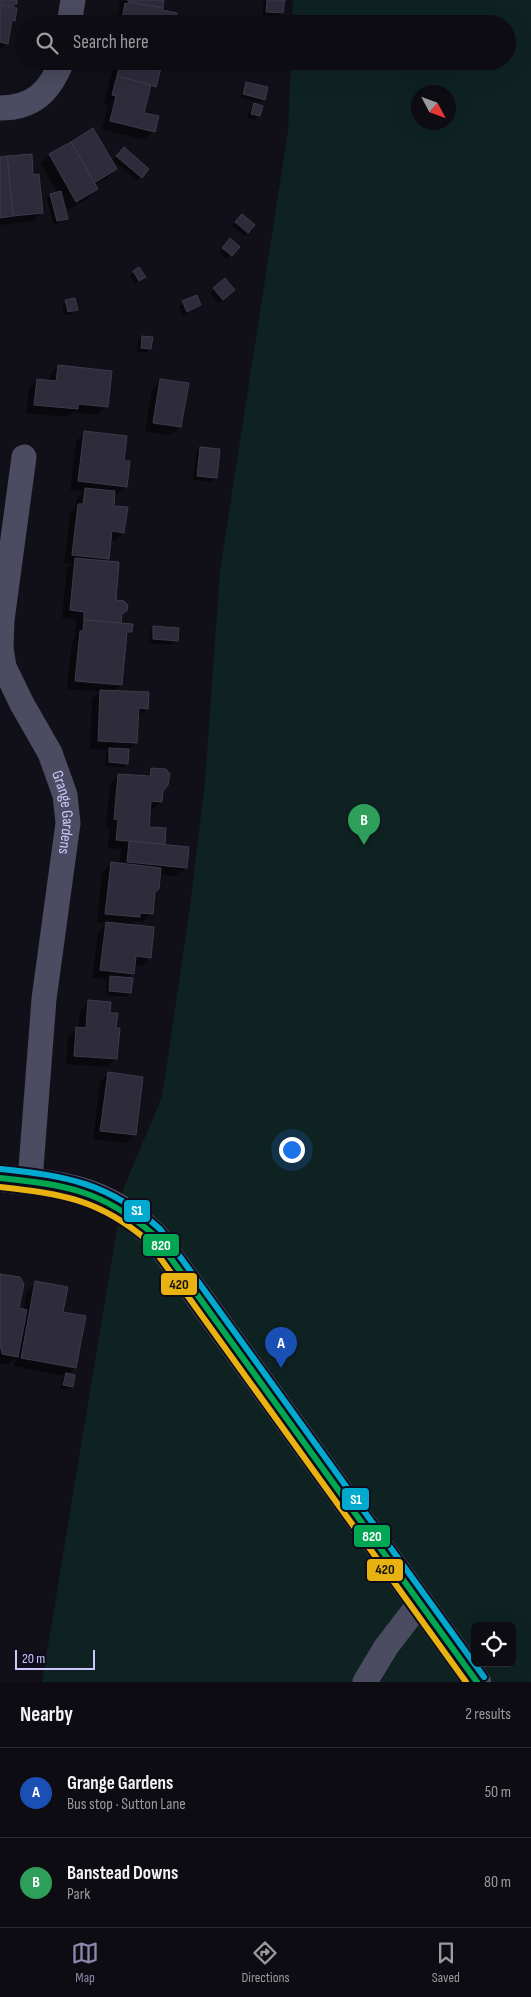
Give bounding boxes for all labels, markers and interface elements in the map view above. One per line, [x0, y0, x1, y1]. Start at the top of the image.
search box [15, 15, 516, 70]
icon: search [33, 29, 61, 57]
text: Search here [73, 31, 149, 54]
north arrow [411, 85, 456, 130]
street label: Grange Gardens [48, 768, 78, 856]
pin: B [348, 804, 380, 845]
your location [279, 1137, 305, 1163]
line badge: S1 [123, 1199, 151, 1223]
text: S1 [131, 1202, 143, 1219]
line badge: 820 [142, 1233, 180, 1257]
text: 820 [151, 1237, 171, 1254]
line badge: 420 [160, 1272, 198, 1296]
text: 420 [169, 1276, 189, 1293]
pin: A [265, 1327, 297, 1368]
line badge: S1 [341, 1487, 370, 1511]
text: S1 [350, 1491, 362, 1508]
line badge: 820 [353, 1524, 391, 1548]
text: 820 [362, 1528, 382, 1545]
line badge: 420 [366, 1558, 404, 1582]
text: 420 [375, 1561, 395, 1578]
map controls [471, 1622, 516, 1667]
button: locate [471, 1622, 516, 1667]
scale bar [15, 1647, 95, 1670]
text: 20 m [22, 1650, 45, 1667]
text: Nearby [20, 1702, 73, 1727]
text: 2 results [465, 1705, 511, 1724]
text: Grange Gardens [67, 1772, 173, 1795]
text: A [32, 1783, 40, 1802]
text: 50 m [485, 1783, 511, 1802]
text: Bus stop · Sutton Lane [67, 1795, 186, 1814]
text: Banstead Downs [67, 1862, 178, 1885]
text: B [32, 1873, 40, 1892]
text: 80 m [484, 1873, 511, 1892]
text: Park [67, 1885, 90, 1904]
tab: Map [71, 1939, 99, 1986]
tab: Directions [241, 1939, 290, 1986]
tab: Saved [432, 1939, 460, 1986]

